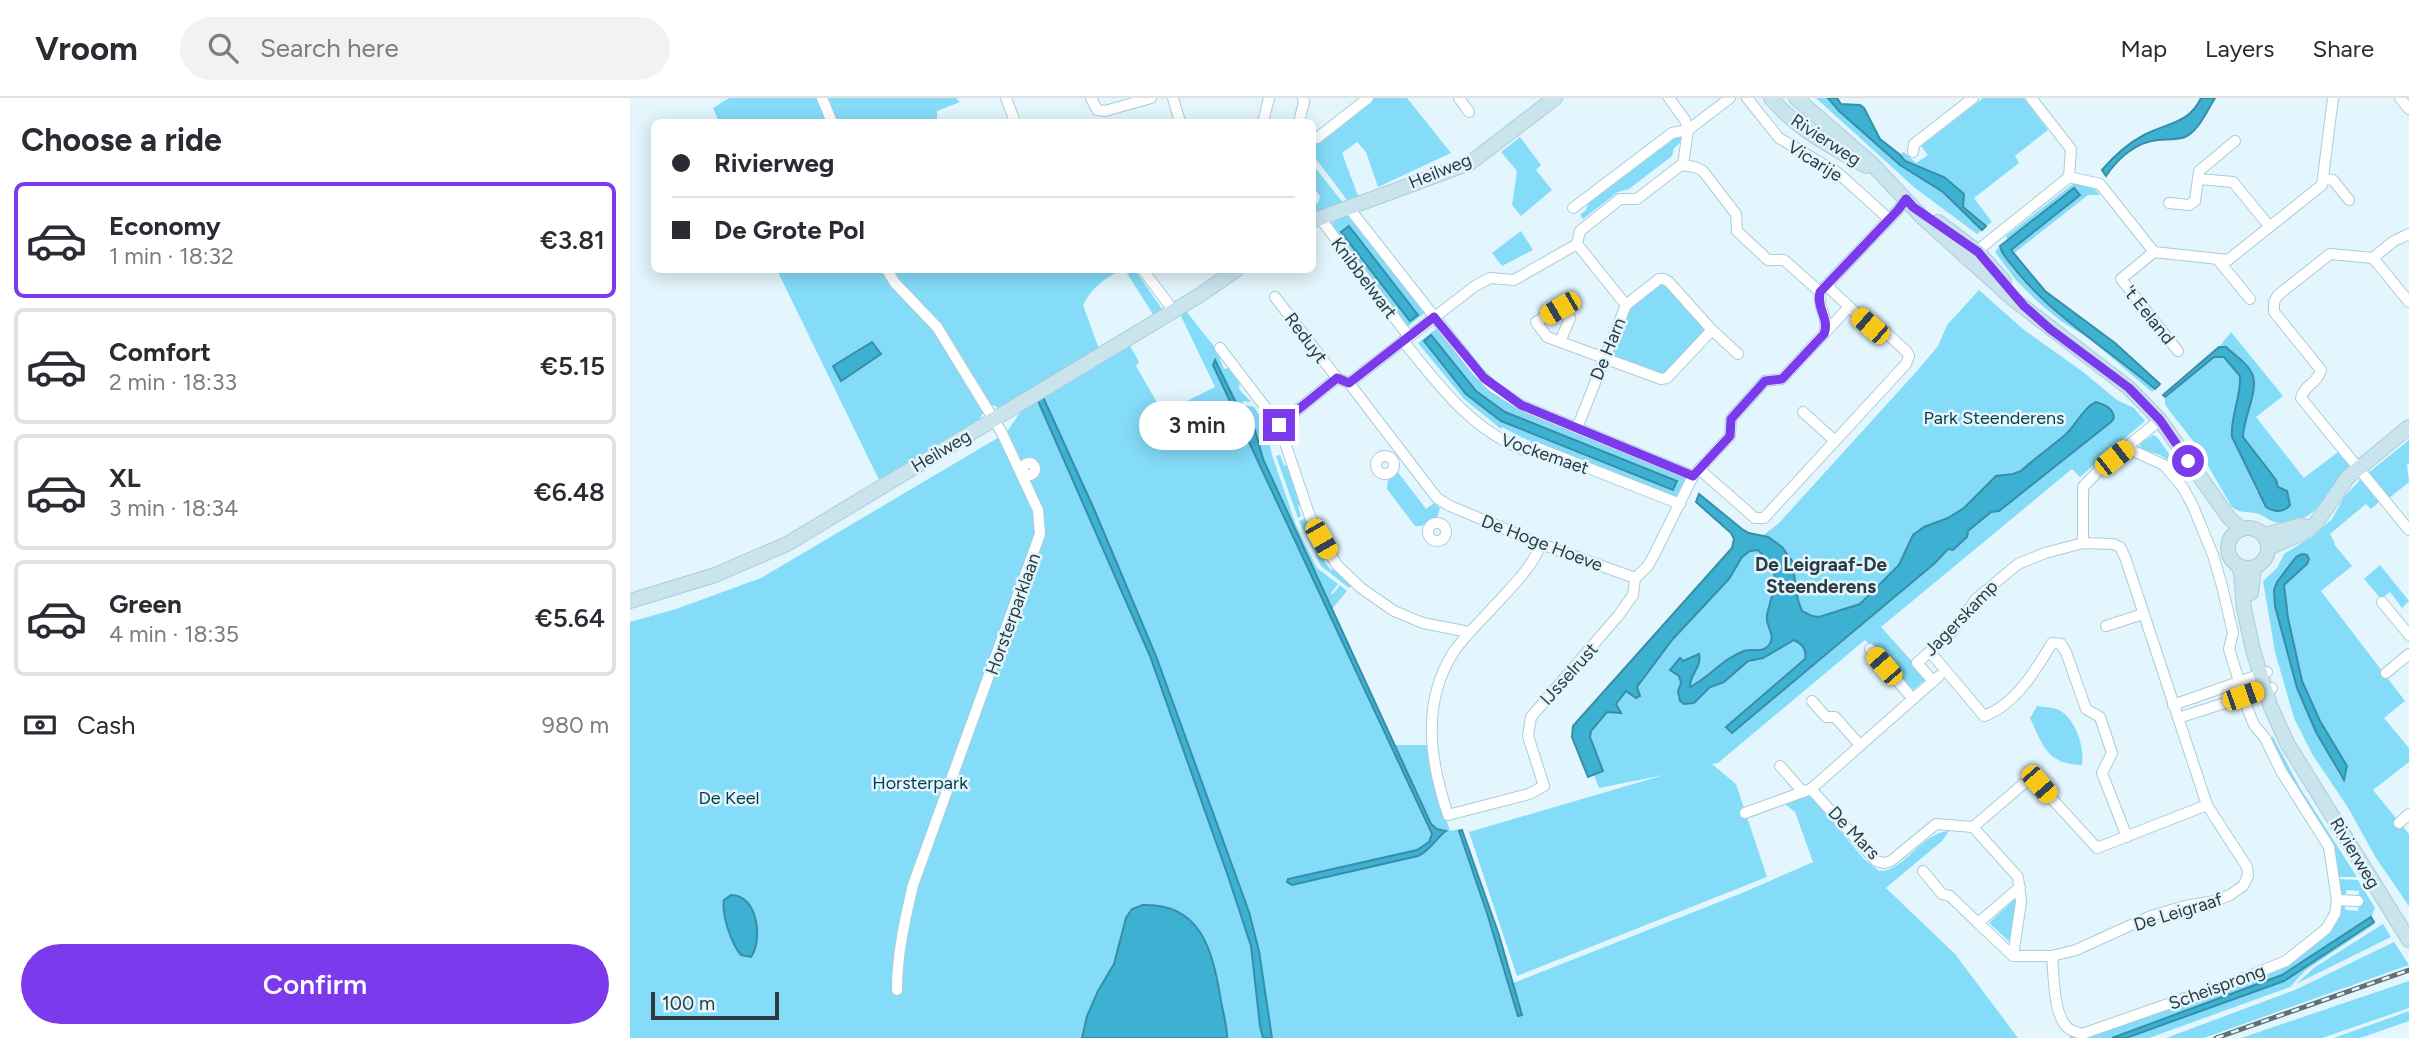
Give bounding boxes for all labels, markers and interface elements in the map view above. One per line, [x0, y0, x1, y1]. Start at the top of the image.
search box [180, 17, 670, 80]
text: Vroom [35, 29, 138, 68]
icon: search [204, 29, 242, 67]
text: Search here [260, 32, 399, 64]
text: Map [2120, 34, 2167, 63]
text: Layers [2205, 34, 2274, 63]
text: Share [2312, 34, 2374, 63]
street label: Rivierweg [1787, 109, 1865, 171]
text: Choose a ride [21, 121, 222, 159]
street label: Vicarije [1784, 136, 1847, 186]
text: Rivierweg [714, 147, 834, 179]
street label: Heilweg [1405, 148, 1475, 194]
icon: car [25, 209, 88, 272]
text: Economy [109, 210, 221, 242]
text: De Grote Pol [714, 214, 865, 246]
text: €3.81 [540, 224, 605, 256]
street label: Knibbelwart [1326, 233, 1402, 323]
text: 1 min · 18:32 [109, 242, 234, 270]
street label: 't Eeland [2119, 281, 2179, 349]
car [1537, 288, 1584, 328]
car [1848, 304, 1893, 348]
street label: Reduyt [1280, 308, 1332, 368]
street label: De Harn [1586, 315, 1630, 383]
icon: car [25, 335, 88, 398]
text: Comfort [109, 336, 211, 368]
text: €5.15 [540, 350, 605, 382]
text: 2 min · 18:33 [109, 368, 237, 396]
callout: 3 min [1139, 400, 1254, 450]
park label: Park Steenderens [1924, 407, 2064, 429]
route end [1263, 409, 1295, 441]
text: 3 min [1169, 411, 1225, 439]
street label: Heilweg [907, 425, 975, 477]
street label: Vockemaet [1498, 429, 1592, 479]
car [2091, 437, 2138, 479]
route start [2172, 445, 2204, 477]
icon: car [25, 461, 88, 524]
text: XL [109, 462, 141, 494]
text: €6.48 [534, 476, 605, 508]
text: 3 min · 18:34 [109, 494, 238, 522]
street label: De Hoge Hoeve [1478, 510, 1606, 576]
car [1302, 516, 1341, 562]
street label: Horsterparklaan [981, 550, 1045, 678]
district label: De Leigraaf-De Steenderens [1755, 553, 1887, 598]
street label: Jagerskamp [1919, 575, 2003, 661]
icon: car [25, 587, 88, 650]
text: Green [109, 588, 182, 620]
text: €5.64 [535, 602, 605, 634]
text: 4 min · 18:35 [109, 620, 239, 648]
street label: IJsselrust [1535, 638, 1603, 710]
car [1863, 643, 1906, 689]
car [2220, 679, 2267, 713]
icon: cash [21, 706, 59, 744]
text: Cash [77, 709, 136, 741]
text: 980 m [542, 711, 609, 739]
car [2018, 761, 2061, 807]
park label: Horsterpark [872, 772, 968, 794]
park label: De Keel [698, 787, 760, 809]
street label: De Mars [1823, 802, 1885, 864]
street label: Rivierweg [2325, 813, 2385, 893]
street label: De Leigraaf [2131, 888, 2225, 936]
button: Confirm [21, 944, 609, 1024]
street label: Scheisprong [2166, 959, 2268, 1015]
scale bar [651, 989, 779, 1021]
text: 100 m [662, 992, 715, 1015]

